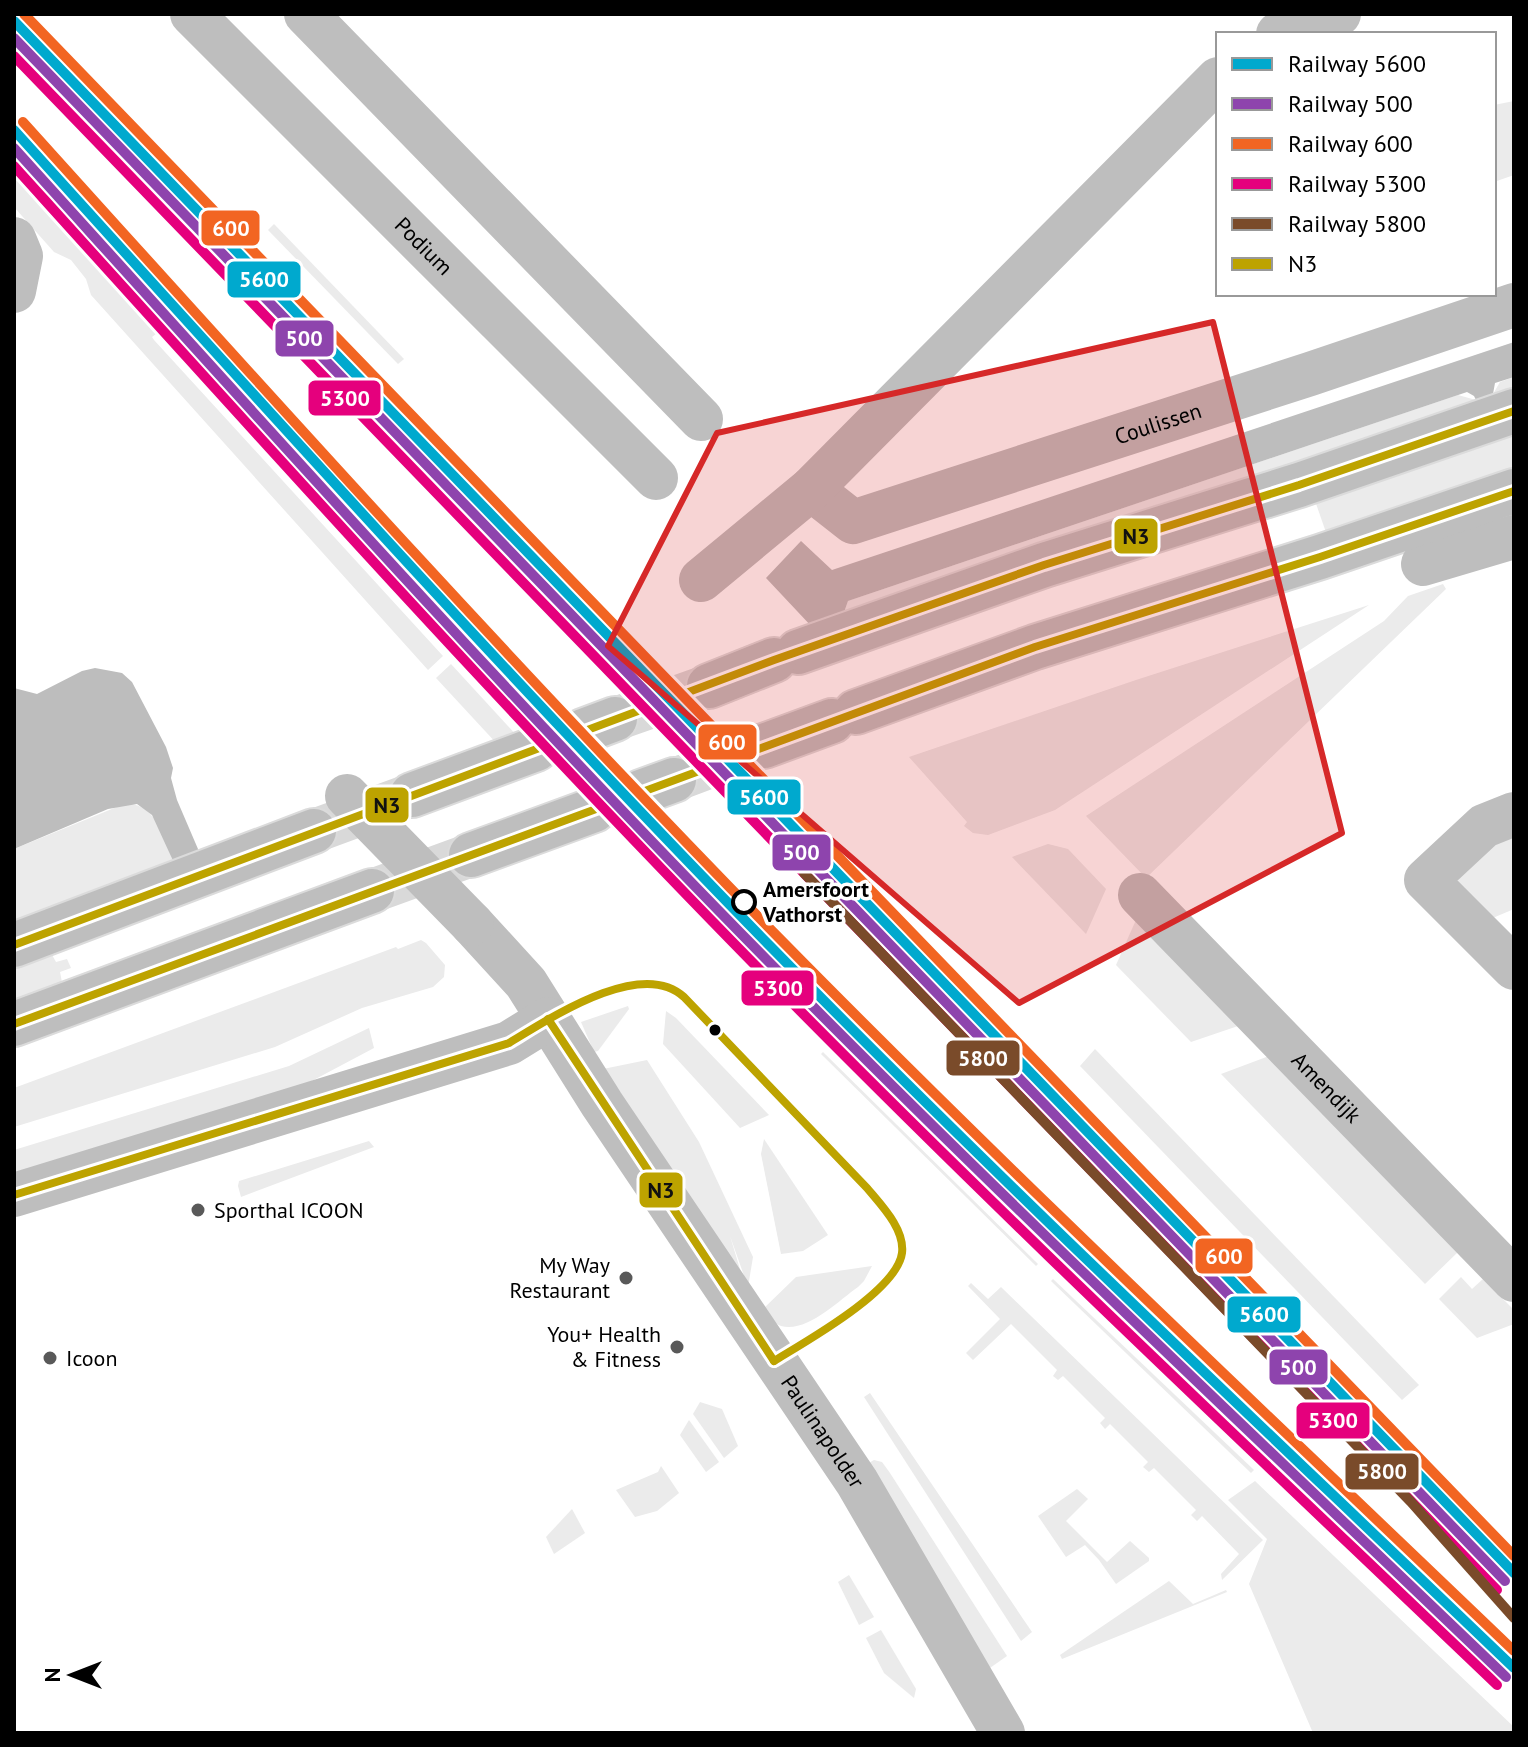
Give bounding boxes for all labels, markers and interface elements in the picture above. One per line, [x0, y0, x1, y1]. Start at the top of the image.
legend [1216, 32, 1496, 296]
text: Railway 5600 [1288, 48, 1426, 79]
text: Railway 500 [1288, 88, 1413, 119]
text: Railway 600 [1288, 128, 1413, 159]
text: Railway 5300 [1288, 168, 1426, 199]
text: Railway 5800 [1288, 208, 1426, 239]
line badge: 600 [200, 209, 261, 247]
street label: Podium [389, 211, 459, 281]
text: 600 [212, 214, 250, 242]
text: N3 [1288, 248, 1317, 279]
line badge: 5600 [226, 260, 302, 299]
text: 5600 [239, 265, 289, 293]
line badge: 500 [274, 319, 335, 358]
text: 500 [285, 324, 323, 352]
line badge: 5300 [307, 379, 382, 417]
text: 5300 [320, 384, 370, 412]
street label: Coulissen [1111, 396, 1205, 450]
line badge: N3 [1113, 517, 1159, 555]
text: N3 [1123, 522, 1149, 550]
line badge: 600 [697, 723, 758, 761]
text: 600 [708, 728, 746, 756]
line badge: 5600 [726, 778, 802, 816]
text: 5600 [739, 783, 789, 811]
line badge: N3 [364, 786, 410, 824]
text: N3 [374, 791, 400, 819]
line badge: 500 [771, 833, 832, 872]
text: 500 [782, 838, 820, 866]
place label: Amersfoort Vathorst [762, 875, 869, 928]
marker: Amersfoort Vathorst [732, 890, 756, 914]
line badge: 5300 [740, 969, 815, 1007]
text: 5300 [753, 974, 803, 1002]
unlabelled marker [707, 1022, 723, 1038]
line badge: 5800 [945, 1039, 1021, 1077]
text: 5800 [958, 1044, 1008, 1072]
street label: Amendijk [1286, 1046, 1368, 1129]
line badge: N3 [638, 1171, 684, 1209]
text: N3 [648, 1176, 674, 1204]
place label: Sporthal ICOON [214, 1196, 364, 1224]
marker: Sporthal ICOON [189, 1201, 207, 1219]
line badge: 600 [1194, 1237, 1254, 1275]
text: 600 [1205, 1242, 1243, 1270]
place label: My Way Restaurant [509, 1251, 611, 1304]
marker: My Way Restaurant [617, 1269, 635, 1287]
line badge: 5600 [1226, 1295, 1302, 1334]
text: 5600 [1239, 1300, 1289, 1328]
place label: You+ Health & Fitness [547, 1320, 661, 1373]
marker: You+ Health & Fitness [668, 1338, 686, 1356]
place label: Icoon [66, 1344, 117, 1372]
line badge: 500 [1268, 1348, 1329, 1386]
marker: Icoon [41, 1349, 59, 1367]
text: 500 [1279, 1353, 1317, 1381]
street label: Paulinapolder [775, 1370, 872, 1493]
line badge: 5300 [1295, 1401, 1371, 1440]
text: 5300 [1308, 1406, 1358, 1434]
line badge: 5800 [1344, 1452, 1420, 1491]
text: 5800 [1357, 1457, 1407, 1485]
north arrow [32, 1635, 112, 1715]
text: N [38, 1668, 66, 1682]

